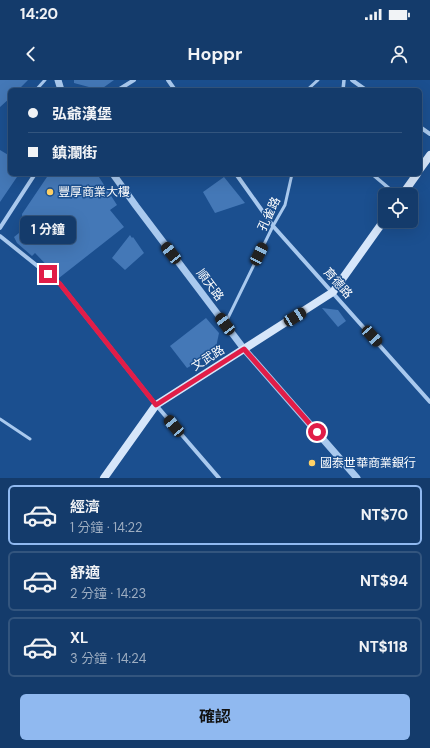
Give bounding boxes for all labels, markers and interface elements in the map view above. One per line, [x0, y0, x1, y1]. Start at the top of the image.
text: 14:20 [20, 4, 58, 24]
text: Hoppr [188, 42, 242, 66]
icon: back [20, 43, 42, 65]
icon: person [388, 43, 410, 65]
text: 弘爺漢堡 [52, 104, 112, 124]
text: 鎮瀾街 [52, 143, 97, 163]
place label: 豐厚商業大樓 [58, 184, 130, 200]
marker: 豐厚商業大樓 [45, 187, 55, 197]
map controls [378, 188, 418, 228]
button: locate [378, 188, 418, 228]
street label: 孔雀路 [254, 194, 284, 234]
callout: 1 分鐘 [20, 216, 76, 244]
text: 1 分鐘 [31, 221, 65, 238]
car [159, 240, 183, 266]
car [248, 241, 270, 267]
street label: 育德路 [320, 264, 356, 302]
route end [39, 265, 57, 283]
street label: 順天路 [193, 266, 227, 304]
car [282, 306, 308, 328]
car [213, 311, 237, 337]
car [360, 323, 384, 349]
street label: 文武路 [188, 342, 228, 374]
car [162, 413, 186, 439]
route start [308, 423, 326, 441]
place label: 國泰世華商業銀行 [320, 455, 416, 471]
marker: 國泰世華商業銀行 [307, 458, 317, 468]
icon: car [22, 497, 58, 533]
text: 經濟 [70, 497, 100, 517]
text: NT$70 [361, 505, 408, 525]
text: 1 分鐘 · 14:22 [70, 519, 143, 536]
icon: car [22, 563, 58, 599]
text: 舒適 [70, 563, 100, 583]
text: NT$94 [360, 571, 408, 591]
text: 2 分鐘 · 14:23 [70, 585, 146, 602]
text: XL [70, 628, 88, 648]
icon: car [22, 629, 58, 665]
text: NT$118 [359, 637, 408, 657]
text: 3 分鐘 · 14:24 [70, 650, 146, 667]
button: 確認 [20, 694, 410, 740]

